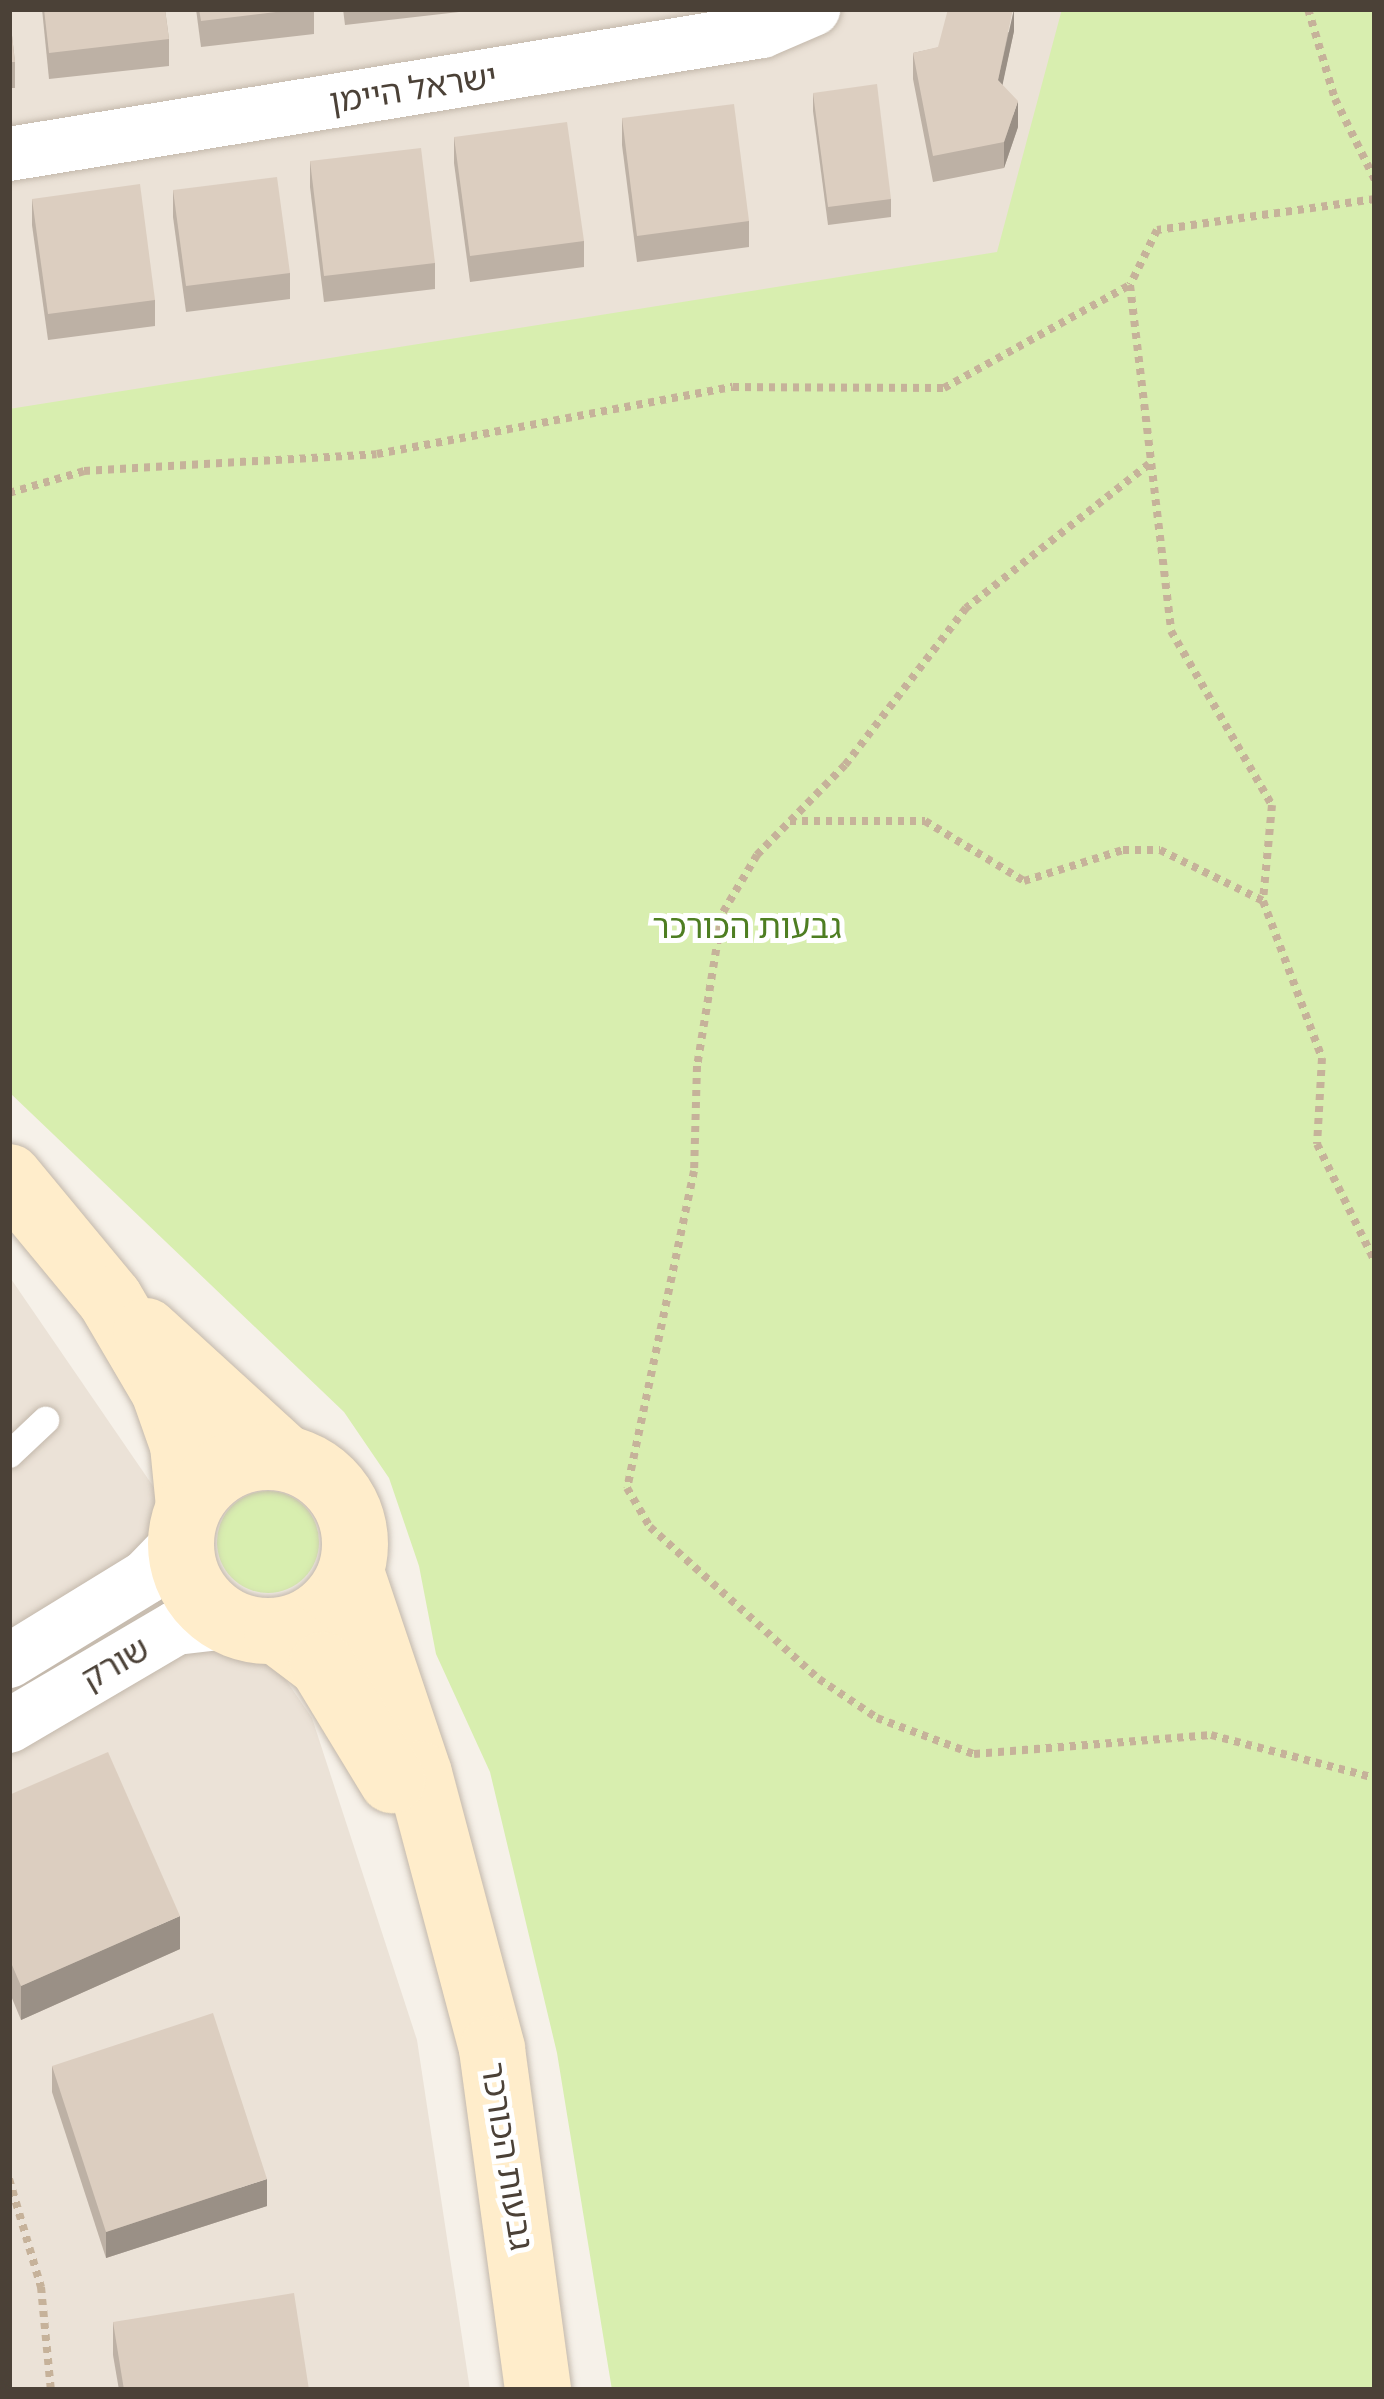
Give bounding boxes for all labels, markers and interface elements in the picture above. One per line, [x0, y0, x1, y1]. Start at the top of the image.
street label: ישראל היימן [326, 55, 500, 121]
park label: גבעות הכורכר [652, 906, 842, 946]
street label: שורק [74, 1628, 156, 1698]
street label: גבעות הכורכר [474, 2059, 542, 2253]

